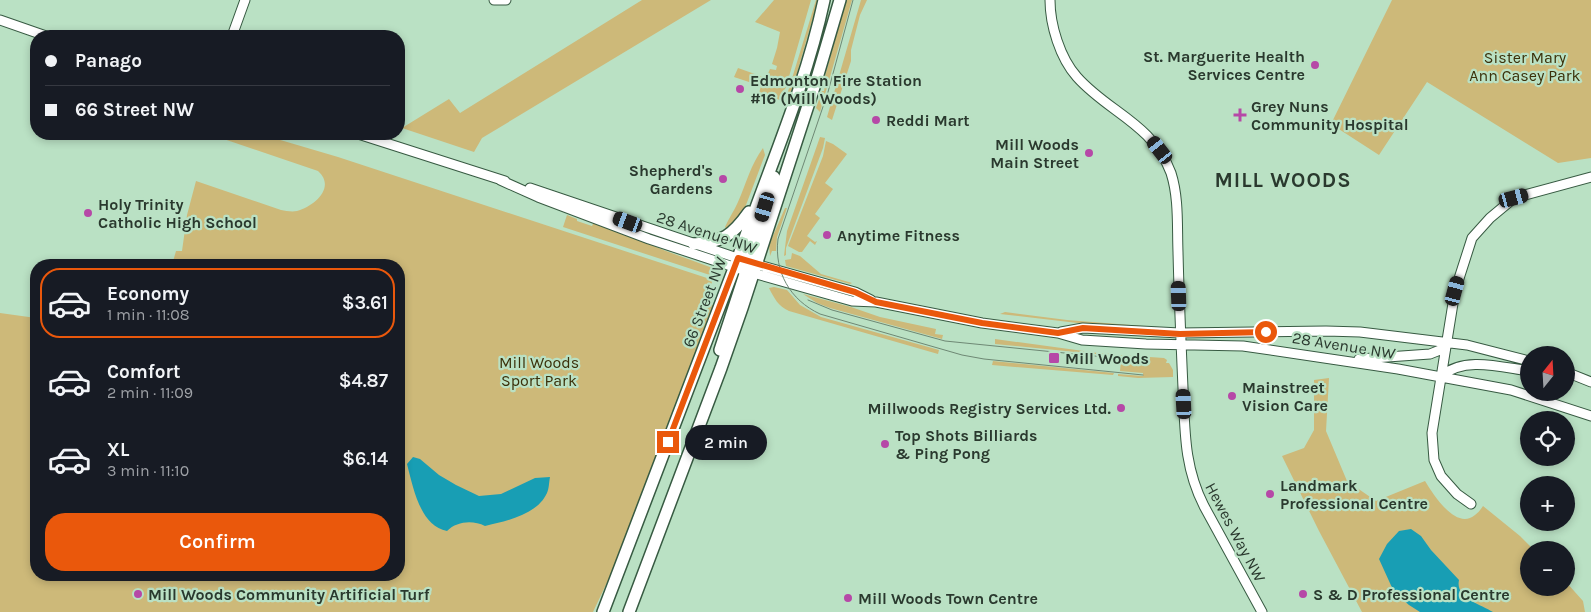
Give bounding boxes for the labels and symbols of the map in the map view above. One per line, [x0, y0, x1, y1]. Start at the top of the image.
place label: St. Marguerite Health Services Centre [1143, 47, 1305, 84]
park label: Sister Mary Ann Casey Park [1469, 48, 1581, 85]
marker: St. Marguerite Health Services Centre [1309, 59, 1321, 71]
place label: Edmonton Fire Station #16 (Mill Woods) [750, 71, 922, 108]
marker: Edmonton Fire Station #16 (Mill Woods) [734, 83, 746, 95]
place label: Grey Nuns Community Hospital [1251, 97, 1409, 134]
marker: Grey Nuns Community Hospital [1233, 108, 1247, 122]
place label: Reddi Mart [886, 111, 970, 130]
marker: Reddi Mart [870, 114, 882, 126]
car [1144, 134, 1175, 166]
place label: Mill Woods Main Street [990, 135, 1079, 172]
marker: Mill Woods Main Street [1083, 147, 1095, 159]
place label: Shepherd's Gardens [629, 161, 713, 198]
district label: MILL WOODS [1214, 168, 1352, 192]
marker: Shepherd's Gardens [717, 173, 729, 185]
car [1497, 187, 1530, 209]
car [753, 190, 776, 224]
place label: Holy Trinity Catholic High School [98, 195, 257, 232]
marker: Holy Trinity Catholic High School [82, 207, 94, 219]
street label: 28 Avenue NW [654, 207, 760, 258]
car [611, 210, 644, 234]
place label: Anytime Fitness [837, 226, 960, 245]
marker: Anytime Fitness [821, 229, 833, 241]
street label: 66 Street NW [679, 254, 731, 350]
car [1443, 275, 1466, 307]
car [1170, 281, 1187, 311]
route start [1255, 321, 1277, 343]
street label: 28 Avenue NW [1291, 328, 1398, 363]
north arrow [1520, 346, 1575, 401]
place label: Mill Woods [1065, 349, 1149, 368]
marker: Mill Woods [1047, 351, 1061, 365]
park label: Mill Woods Sport Park [499, 353, 579, 390]
place label: Mainstreet Vision Care [1242, 378, 1328, 415]
car [1175, 389, 1192, 419]
marker: Mainstreet Vision Care [1226, 390, 1238, 402]
place label: Millwoods Registry Services Ltd. [868, 399, 1112, 418]
marker: Millwoods Registry Services Ltd. [1115, 402, 1127, 414]
callout: 2 min [686, 424, 768, 460]
place label: Top Shots Billiards & Ping Pong [895, 426, 1037, 463]
route end [657, 431, 679, 453]
marker: Top Shots Billiards & Ping Pong [879, 438, 891, 450]
place label: Landmark Professional Centre [1280, 476, 1428, 513]
street label: Hewes Way NW [1201, 479, 1270, 586]
marker: Landmark Professional Centre [1264, 488, 1276, 500]
place label: Mill Woods Community Artificial Turf [148, 585, 430, 604]
place label: S & D Professional Centre [1313, 585, 1510, 604]
marker: Mill Woods Community Artificial Turf [132, 588, 144, 600]
marker: S & D Professional Centre [1297, 588, 1309, 600]
place label: Mill Woods Town Centre [858, 589, 1038, 608]
marker: Mill Woods Town Centre [842, 592, 854, 604]

